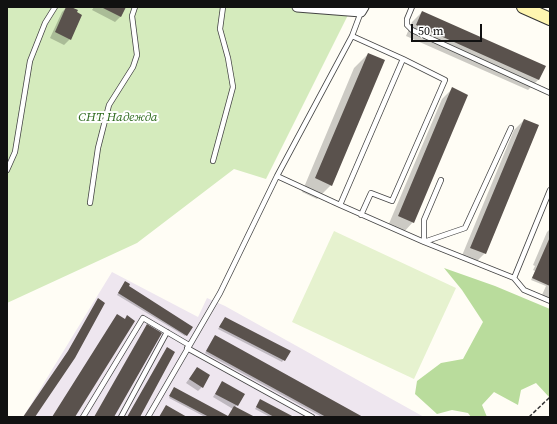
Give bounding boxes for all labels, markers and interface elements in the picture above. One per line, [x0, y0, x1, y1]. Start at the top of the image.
scale bar [413, 16, 484, 42]
text: 50 m [418, 23, 444, 39]
park label: СНТ Надежда [78, 110, 158, 126]

